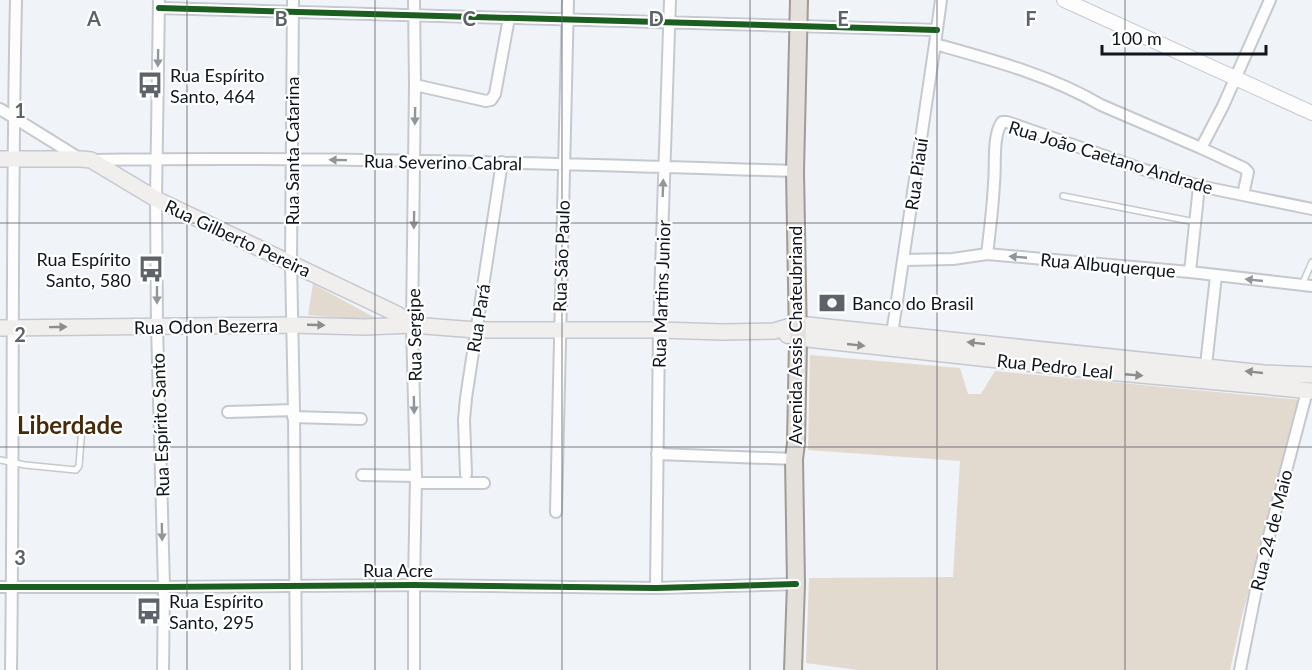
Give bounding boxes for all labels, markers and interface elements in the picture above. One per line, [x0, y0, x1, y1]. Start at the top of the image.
text: A [86, 6, 101, 30]
text: B [274, 6, 288, 30]
text: C [462, 6, 476, 30]
text: D [648, 6, 664, 30]
text: E [837, 6, 849, 30]
text: F [1025, 6, 1037, 30]
scale bar [1102, 18, 1266, 56]
text: 100 m [1111, 27, 1162, 49]
one-way arrow [154, 49, 163, 68]
place label: Rua Espírito Santo, 464 [170, 64, 264, 107]
bus stop icon: Rua Espírito Santo, 464 [135, 70, 165, 100]
street label: Rua Santa Catarina [281, 76, 303, 226]
text: 1 [14, 98, 26, 122]
one-way arrow [410, 106, 420, 125]
street label: Rua João Caetano Andrade [1006, 115, 1216, 199]
street label: Rua Piauí [900, 136, 932, 212]
street label: Rua Severino Cabral [364, 150, 522, 174]
one-way arrow [329, 155, 348, 165]
one-way arrow [659, 178, 668, 197]
street label: Rua Gilberto Pereira [161, 194, 315, 282]
street label: Rua São Paulo [548, 200, 574, 312]
one-way arrow [409, 210, 419, 229]
street label: Rua Martins Junior [647, 219, 675, 368]
street label: Avenida Assis Chateubriand [784, 226, 806, 444]
place label: Rua Espírito Santo, 580 [37, 248, 131, 291]
street label: Rua Albuquerque [1039, 248, 1177, 282]
one-way arrow [1009, 252, 1028, 261]
bus stop icon: Rua Espírito Santo, 580 [136, 254, 166, 284]
one-way arrow [1244, 275, 1263, 285]
street label: Rua Pará [462, 282, 494, 354]
one-way arrow [152, 286, 162, 305]
street label: Rua Sergipe [402, 288, 426, 382]
bank icon: Banco do Brasil [817, 288, 847, 318]
place label: Banco do Brasil [852, 292, 974, 314]
street label: Rua Odon Bezerra [134, 314, 278, 338]
one-way arrow [307, 321, 326, 330]
text: 2 [14, 322, 26, 346]
one-way arrow [49, 322, 68, 332]
one-way arrow [967, 338, 986, 348]
one-way arrow [847, 340, 866, 350]
street label: Rua Pedro Leal [996, 349, 1114, 383]
street label: Rua Espírito Santo [146, 353, 174, 497]
one-way arrow [1244, 367, 1263, 377]
one-way arrow [1124, 370, 1143, 380]
one-way arrow [410, 395, 419, 414]
district label: Liberdade [17, 410, 123, 439]
street label: Rua 24 de Maio [1245, 467, 1297, 593]
one-way arrow [158, 523, 167, 542]
text: 3 [14, 545, 26, 569]
street label: Rua Acre [363, 559, 433, 581]
place label: Rua Espírito Santo, 295 [169, 590, 263, 633]
bus stop icon: Rua Espírito Santo, 295 [134, 596, 164, 626]

